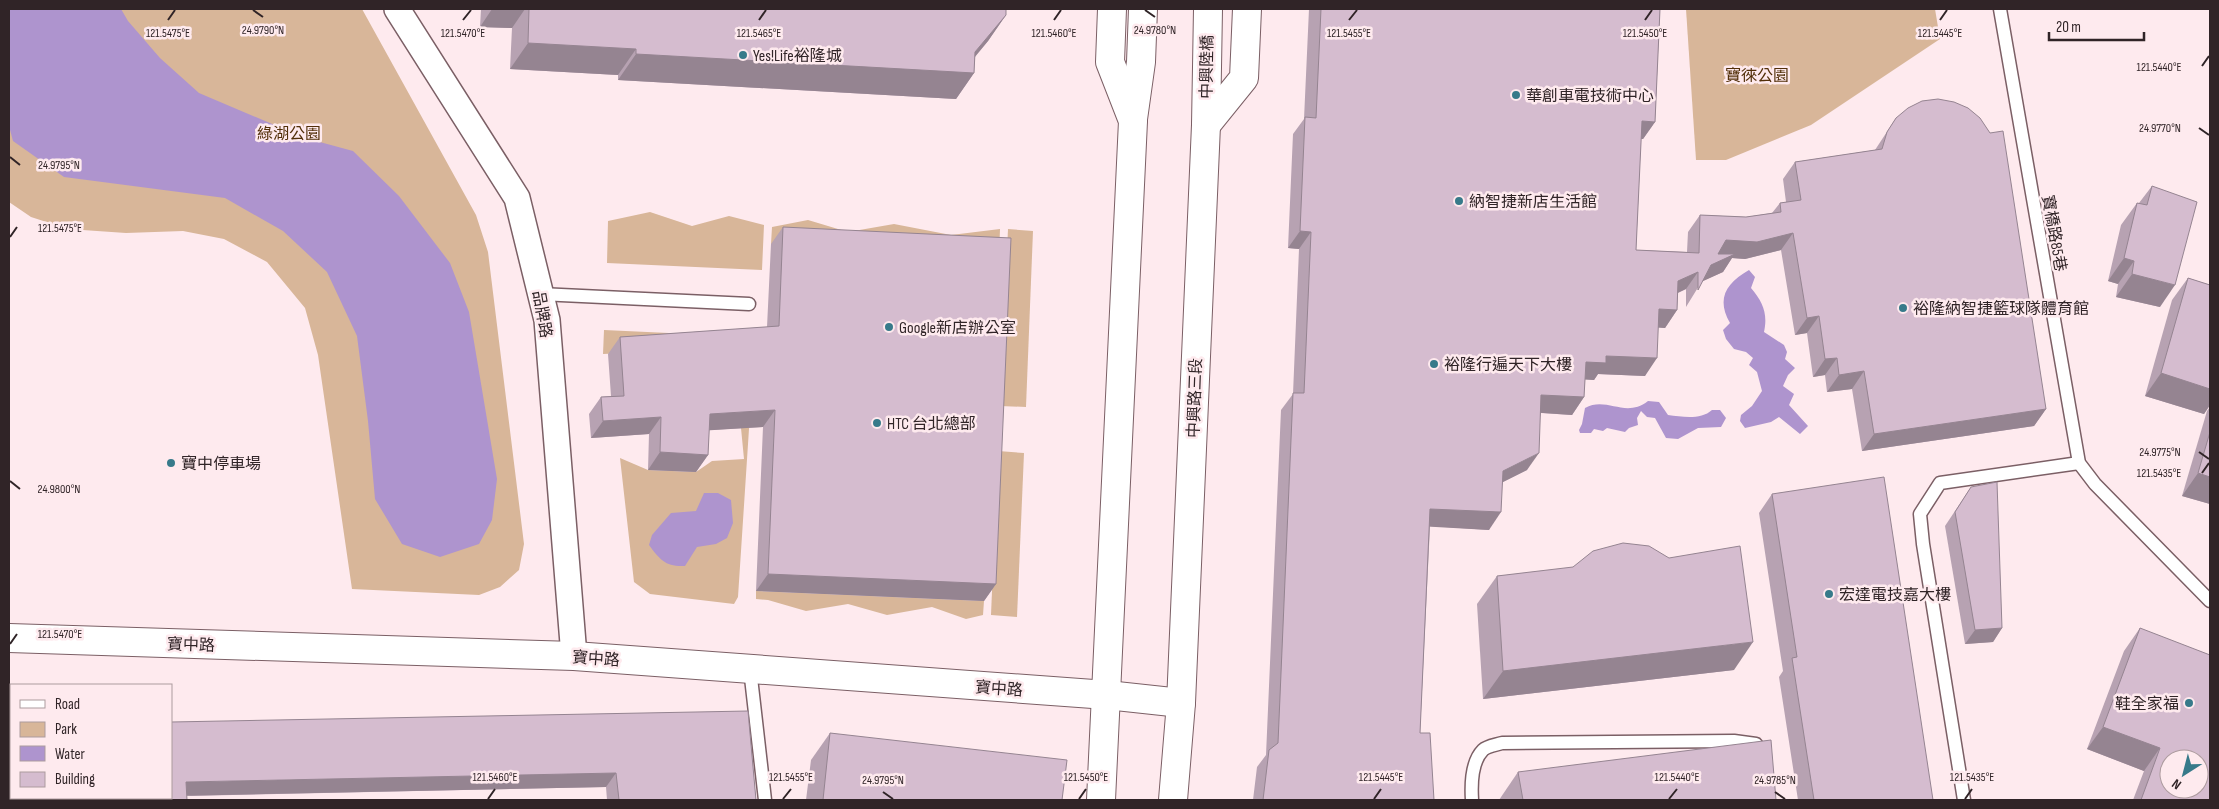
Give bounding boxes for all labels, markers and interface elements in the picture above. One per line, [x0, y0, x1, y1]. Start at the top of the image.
scale bar [2049, 10, 2144, 42]
text: 20 m [2056, 18, 2081, 37]
text: 24.9790°N [242, 23, 284, 38]
text: 24.9780°N [1134, 23, 1176, 38]
text: 121.5475°E [146, 26, 190, 41]
text: 121.5470°E [441, 26, 485, 41]
text: 121.5465°E [737, 26, 781, 41]
text: 121.5460°E [1031, 26, 1077, 41]
text: 121.5455°E [1327, 26, 1371, 41]
text: 121.5450°E [1623, 26, 1667, 41]
text: 121.5445°E [1918, 26, 1962, 41]
street label: 中興陸橋 [1197, 35, 1218, 99]
place label: Yes!Life裕隆城 [753, 47, 842, 66]
marker: Yes!Life裕隆城 [737, 49, 749, 61]
text: 121.5440°E [2137, 60, 2181, 75]
park label: 寶徠公園 [1725, 66, 1789, 86]
place label: 華創車電技術中心 [1526, 87, 1654, 106]
marker: 華創車電技術中心 [1510, 89, 1522, 101]
text: 24.9770°N [2139, 121, 2181, 136]
park label: 綠湖公園 [257, 125, 321, 144]
text: 24.9795°N [38, 158, 80, 173]
place label: 納智捷新店生活館 [1469, 193, 1597, 212]
street label: 寶橋路85巷 [2037, 193, 2071, 273]
marker: 納智捷新店生活館 [1453, 195, 1465, 207]
text: 121.5475°E [38, 221, 82, 236]
street label: 品牌路 [528, 289, 555, 340]
place label: 裕隆納智捷籃球隊體育館 [1913, 299, 2089, 319]
marker: 裕隆納智捷籃球隊體育館 [1897, 302, 1909, 314]
place label: Google新店辦公室 [899, 319, 1016, 338]
marker: Google新店辦公室 [883, 321, 895, 333]
place label: 裕隆行遍天下大樓 [1444, 355, 1572, 375]
street label: 中興路三段 [1185, 358, 1206, 438]
marker: 裕隆行遍天下大樓 [1428, 358, 1440, 370]
place label: HTC 台北總部 [887, 415, 976, 434]
marker: HTC 台北總部 [871, 417, 883, 429]
text: 24.9775°N [2139, 445, 2181, 460]
place label: 寶中停車場 [181, 454, 261, 474]
marker: 寶中停車場 [165, 457, 177, 469]
text: 121.5435°E [2137, 466, 2181, 481]
text: 24.9800°N [38, 482, 80, 497]
place label: 宏達電技嘉大樓 [1839, 586, 1951, 605]
marker: 宏達電技嘉大樓 [1823, 588, 1835, 600]
text: 121.5470°E [38, 627, 82, 642]
street label: 寶中路 [167, 634, 215, 656]
street label: 寶中路 [571, 647, 621, 671]
street label: 寶中路 [974, 677, 1024, 701]
legend [10, 684, 172, 799]
text: Road [55, 695, 80, 714]
place label: 鞋全家福 [2115, 695, 2179, 714]
marker: 鞋全家福 [2183, 697, 2195, 709]
text: Park [55, 720, 77, 739]
text: Water [55, 745, 86, 764]
north arrow [2159, 749, 2209, 799]
text: Building [55, 770, 95, 789]
text: 121.5460°E [472, 770, 518, 785]
text: 121.5455°E [769, 770, 813, 785]
text: 121.5450°E [1064, 770, 1108, 785]
text: 121.5445°E [1359, 770, 1403, 785]
text: 121.5440°E [1655, 770, 1699, 785]
text: 121.5435°E [1950, 770, 1994, 785]
text: 24.9795°N [862, 773, 904, 788]
text: 24.9785°N [1754, 773, 1796, 788]
text: N [2169, 775, 2185, 793]

